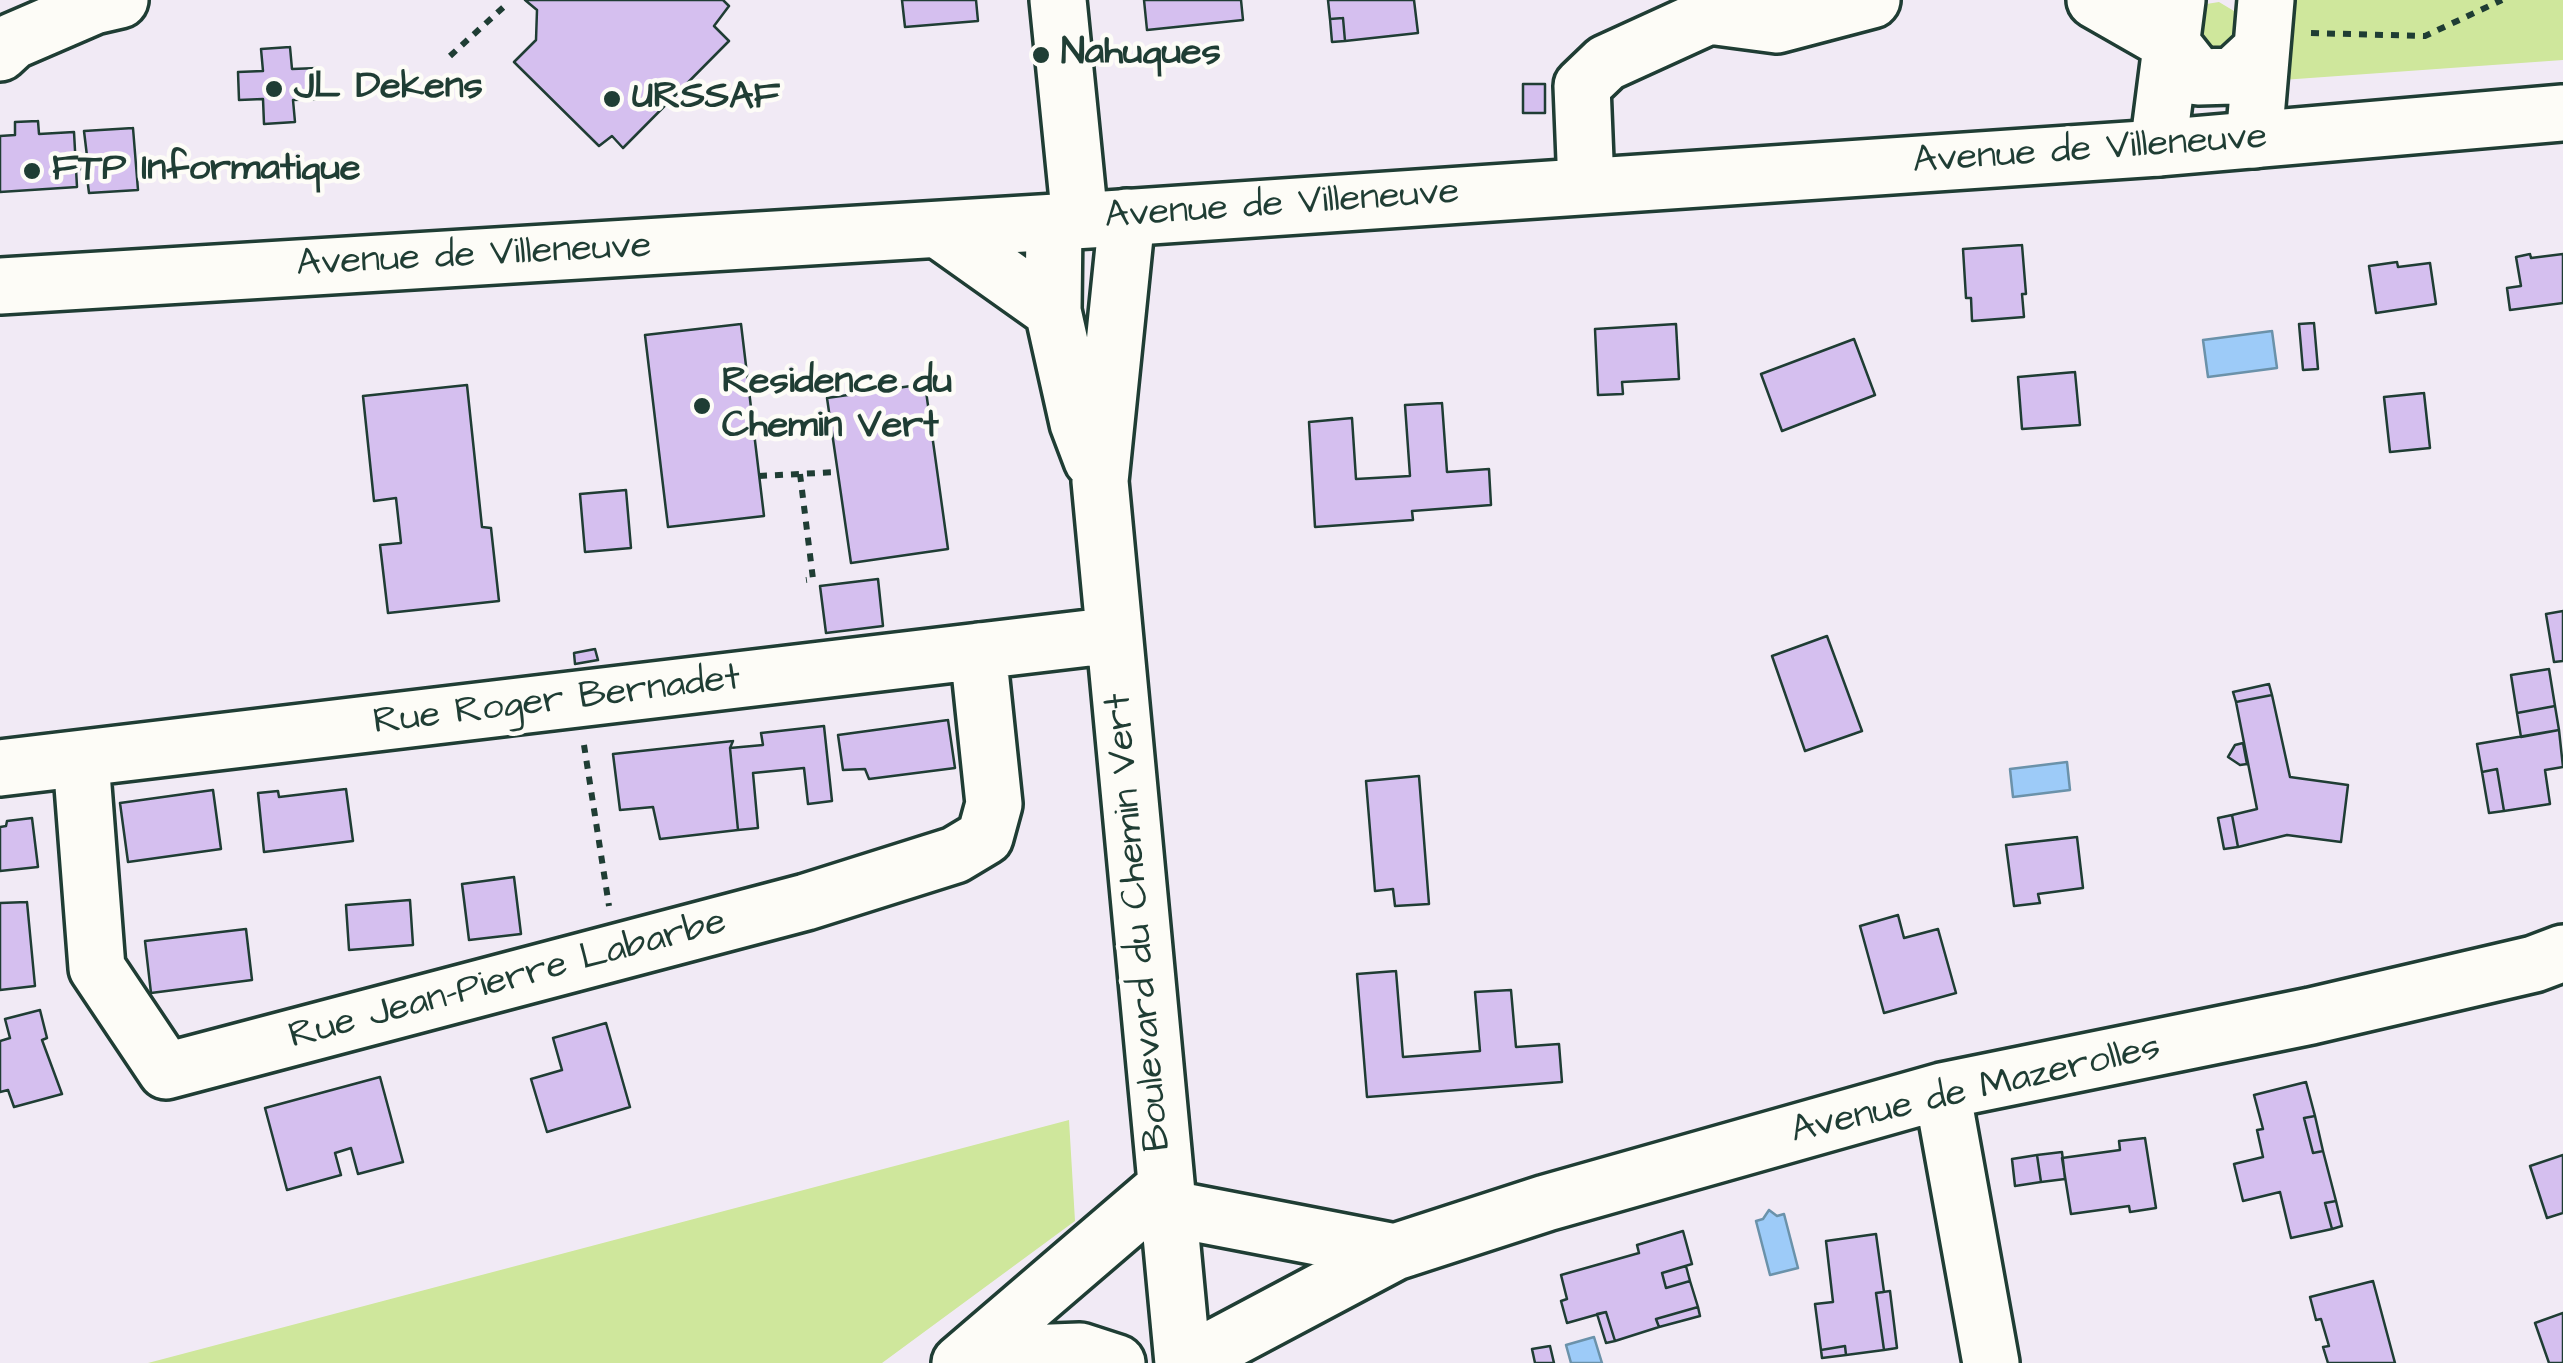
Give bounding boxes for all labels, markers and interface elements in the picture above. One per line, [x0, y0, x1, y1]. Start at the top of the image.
place label: Nahuques [1061, 32, 1221, 78]
marker: Nahuques [1030, 44, 1052, 66]
place label: JL Dekens [294, 66, 483, 112]
place label: URSSAF [632, 76, 780, 122]
marker: JL Dekens [263, 78, 285, 100]
marker: URSSAF [601, 88, 623, 110]
street label: Avenue de Villeneuve [1911, 116, 2269, 186]
place label: FTP Informatique [52, 148, 360, 194]
marker: FTP Informatique [21, 160, 43, 182]
street label: Avenue de Villeneuve [1103, 171, 1461, 241]
street label: Avenue de Villeneuve [295, 225, 653, 289]
place label: Residence du Chemin Vert [722, 361, 952, 450]
marker: Residence du Chemin Vert [691, 395, 713, 417]
street label: Rue Roger Bernadet [371, 657, 743, 747]
street label: Boulevard du Chemin Vert [1097, 691, 1183, 1153]
street label: Rue Jean-Pierre Labarbe [285, 901, 731, 1061]
street label: Avenue de Mazerolles [1787, 1026, 2165, 1156]

